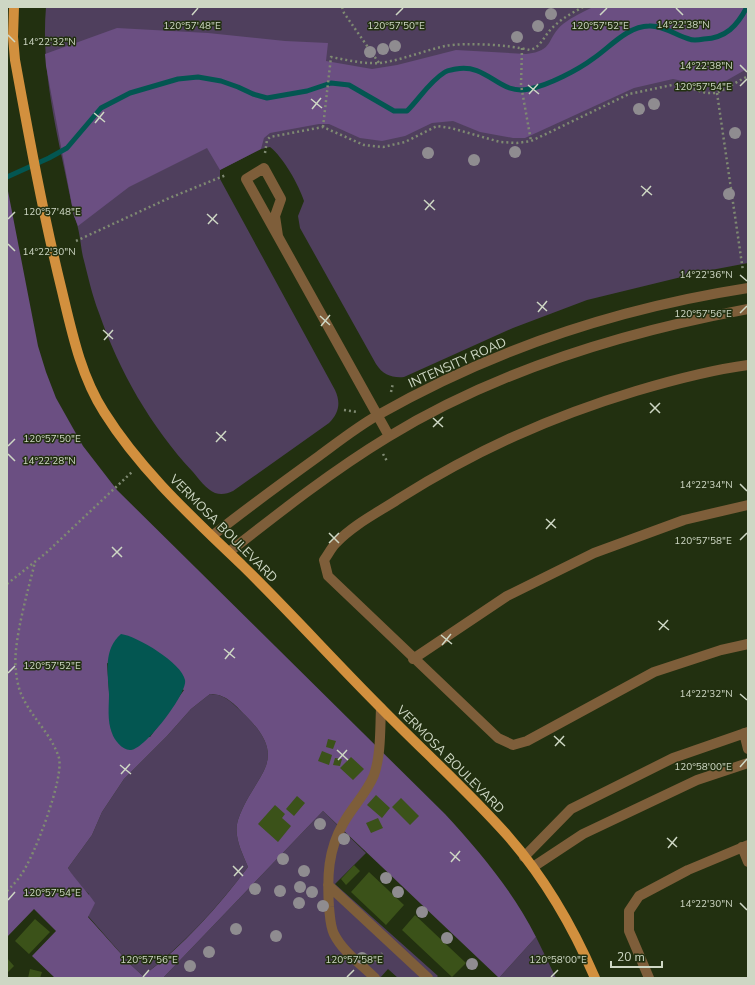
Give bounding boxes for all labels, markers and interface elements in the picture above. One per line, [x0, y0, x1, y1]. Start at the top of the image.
text: 14°22'38"N [656, 18, 710, 32]
text: 120°57'48"E [163, 19, 221, 33]
text: 120°57'50"E [367, 19, 425, 33]
text: 120°57'52"E [571, 19, 629, 33]
text: 14°22'32"N [22, 35, 76, 49]
text: 14°22'38"N [679, 59, 733, 73]
text: 120°57'54"E [674, 80, 732, 94]
text: 120°57'48"E [23, 205, 81, 219]
text: 14°22'30"N [22, 245, 76, 259]
text: 14°22'36"N [679, 268, 733, 282]
text: 120°57'56"E [674, 307, 732, 321]
street label: INTENSITY ROAD [405, 333, 509, 393]
text: 120°57'50"E [23, 432, 81, 446]
text: 14°22'28"N [22, 454, 76, 468]
street label: VERMOSA BOULEVARD [165, 470, 281, 587]
text: 14°22'34"N [679, 478, 733, 492]
text: 120°57'58"E [674, 534, 732, 548]
text: 120°57'52"E [23, 659, 81, 673]
text: 14°22'32"N [679, 687, 733, 701]
street label: VERMOSA BOULEVARD [392, 701, 508, 818]
text: 120°58'00"E [674, 760, 732, 774]
text: 120°57'54"E [23, 886, 81, 900]
text: 14°22'30"N [679, 897, 733, 911]
scale bar [611, 943, 662, 969]
text: 20 m [617, 949, 645, 965]
text: 120°57'56"E [120, 953, 178, 967]
text: 120°57'58"E [325, 953, 383, 967]
text: 120°58'00"E [529, 953, 587, 967]

